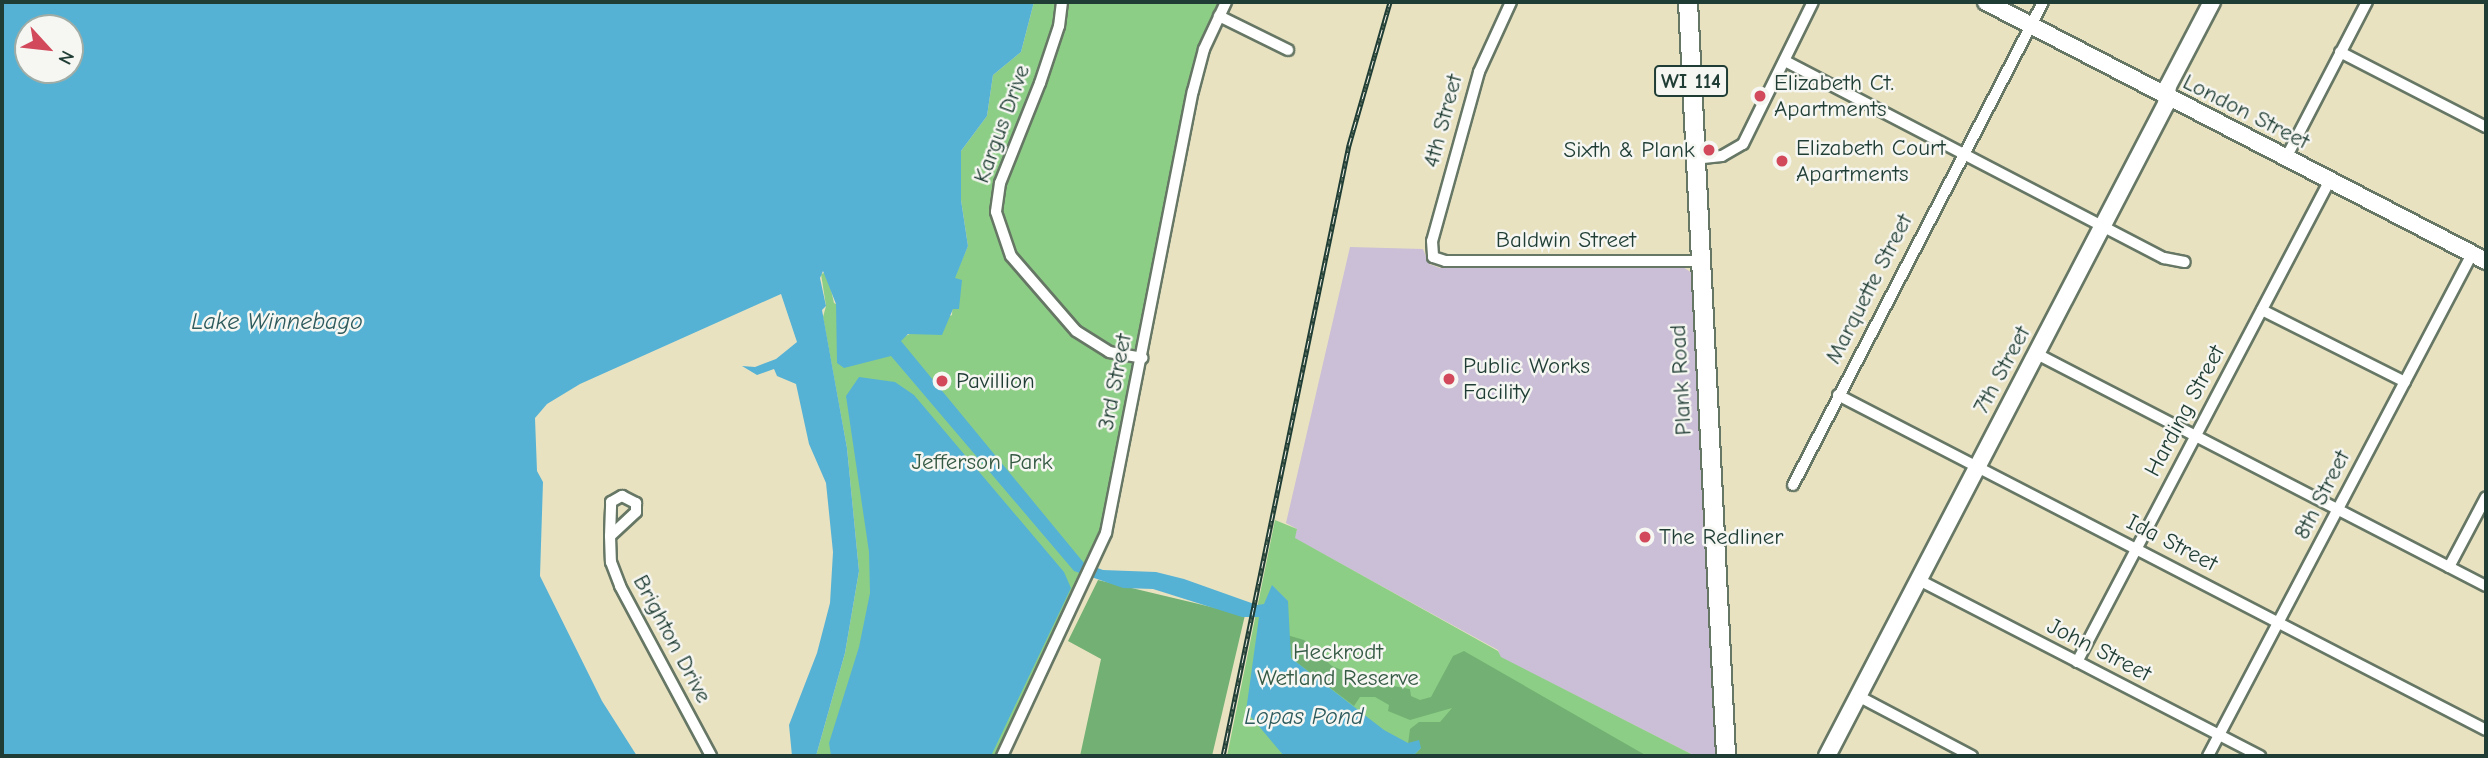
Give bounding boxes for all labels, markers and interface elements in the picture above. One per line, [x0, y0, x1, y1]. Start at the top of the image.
north arrow [14, 14, 84, 84]
text: N [53, 47, 79, 68]
street label: Kargus Drive [968, 61, 1036, 187]
road number: WI 114 [1652, 64, 1730, 98]
street label: London Street [2178, 68, 2314, 156]
place label: Elizabeth Ct. Apartments [1774, 69, 1894, 123]
street label: 4th Street [1417, 71, 1469, 171]
marker: Elizabeth Ct. Apartments [1752, 88, 1768, 104]
place label: Elizabeth Court Apartments [1796, 134, 1946, 188]
place label: Sixth & Plank [1563, 136, 1695, 164]
marker: Sixth & Plank [1701, 142, 1717, 158]
marker: Elizabeth Court Apartments [1774, 153, 1790, 169]
street label: Marquette Street [1819, 210, 1919, 368]
street label: Baldwin Street [1496, 226, 1636, 254]
water label: Lake Winnebago [191, 308, 363, 336]
street label: 7th Street [1968, 322, 2036, 418]
street label: Plank Road [1664, 324, 1698, 436]
street label: 3rd Street [1092, 331, 1138, 433]
street label: Harding Street [2139, 341, 2231, 481]
place label: Public Works Facility [1463, 352, 1590, 406]
place label: Pavillion [956, 367, 1035, 395]
marker: Public Works Facility [1441, 371, 1457, 387]
marker: Pavillion [934, 373, 950, 389]
street label: 8th Street [2288, 446, 2356, 544]
park label: Jefferson Park [911, 448, 1053, 476]
street label: Ida Street [2122, 508, 2222, 578]
place label: The Redliner [1659, 523, 1783, 551]
marker: The Redliner [1637, 529, 1653, 545]
street label: Brighton Drive [627, 570, 717, 708]
street label: John Street [2042, 612, 2156, 688]
park label: Heckrodt Wetland Reserve [1257, 638, 1419, 692]
water label: Lopas Pond [1244, 703, 1364, 731]

